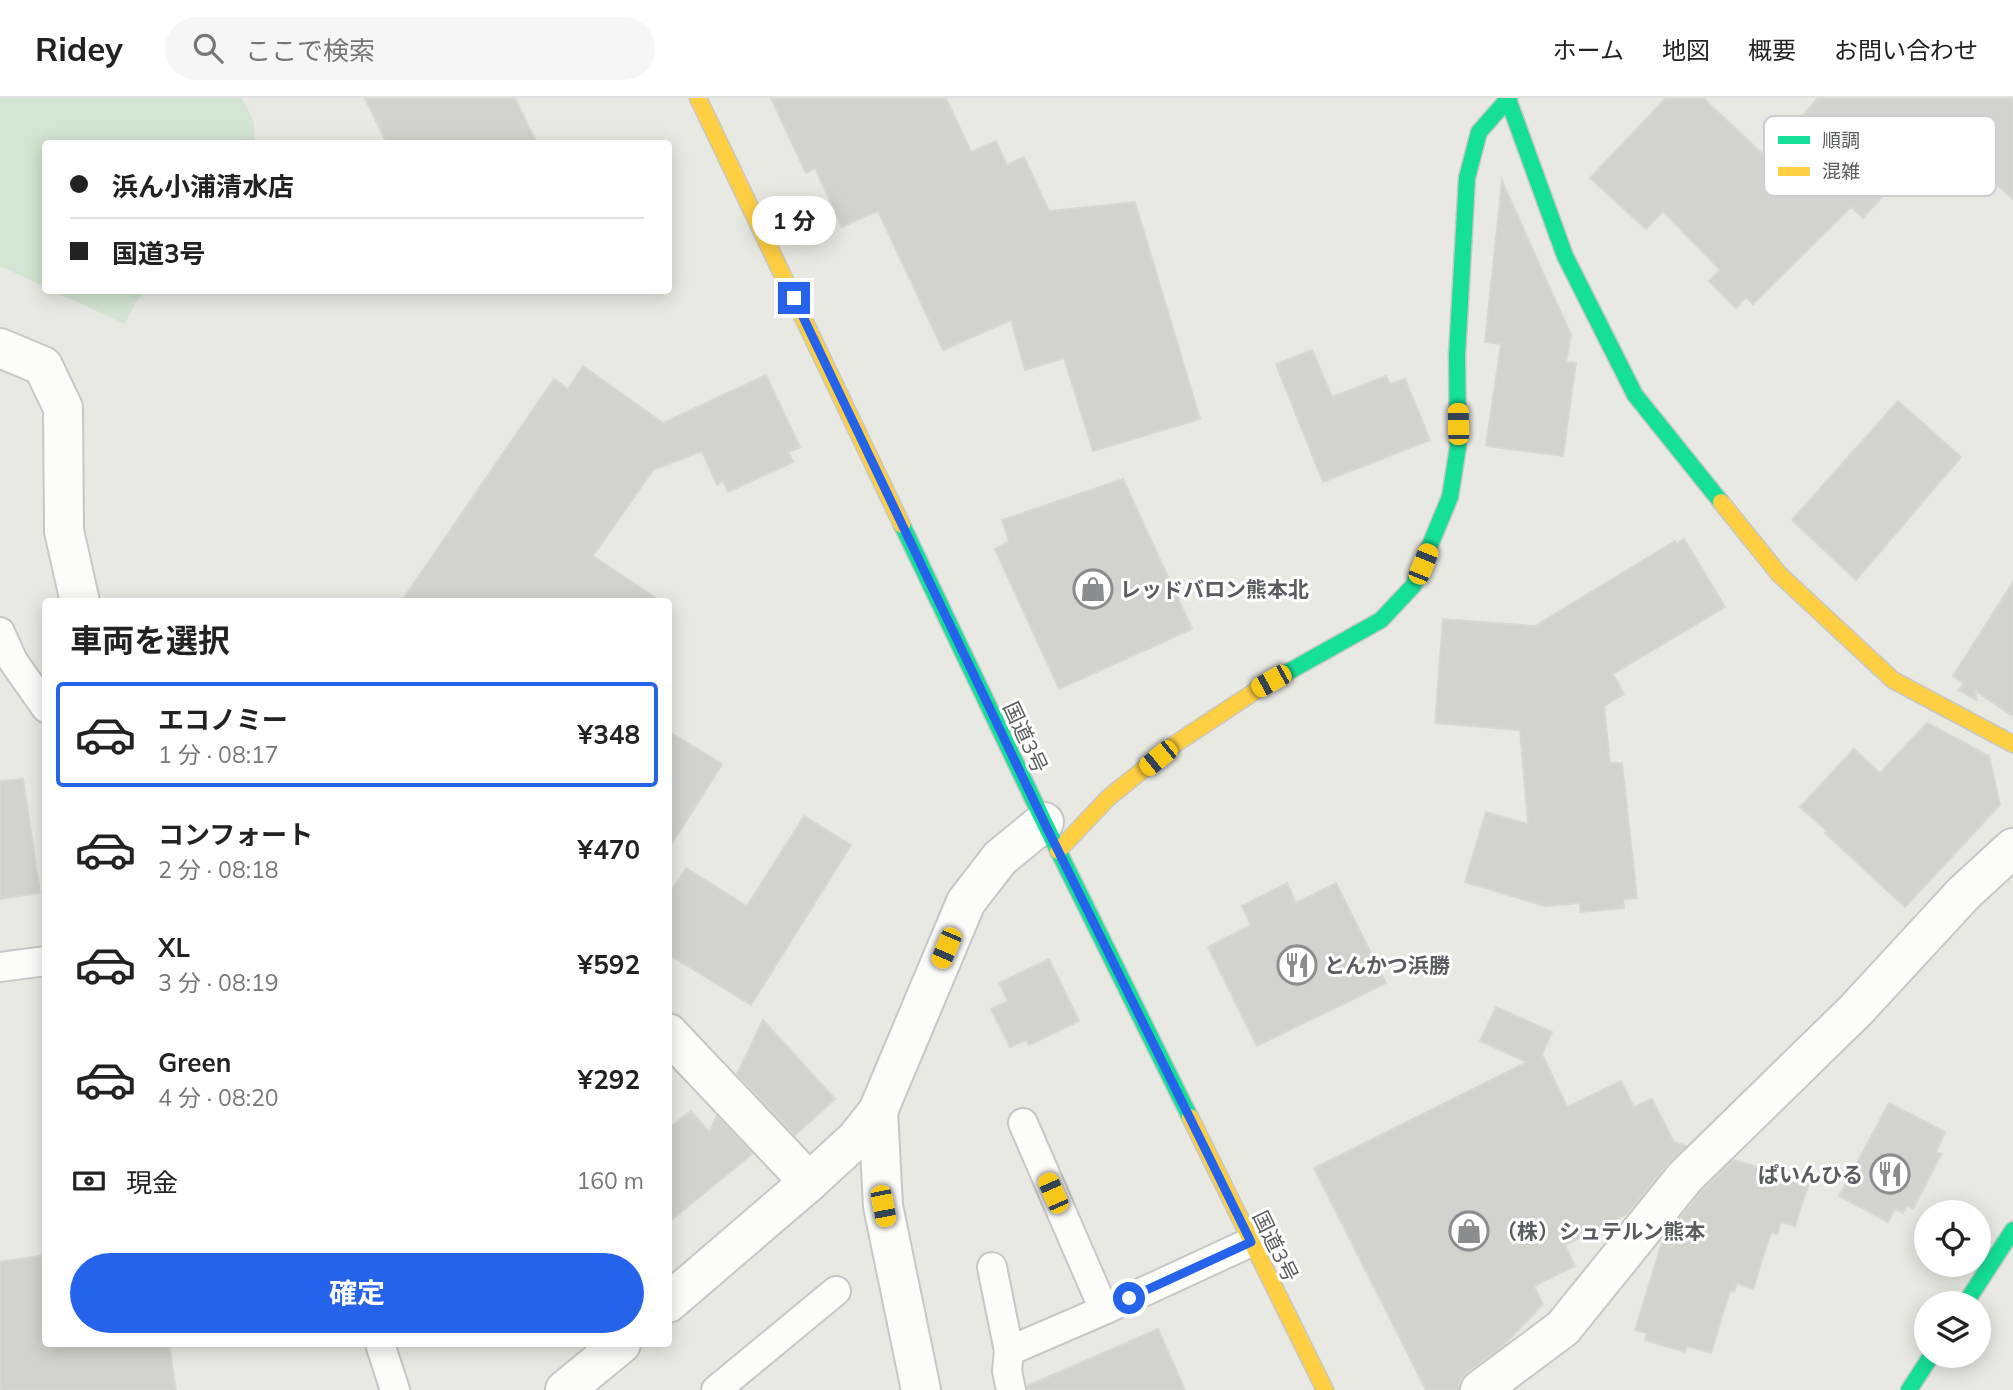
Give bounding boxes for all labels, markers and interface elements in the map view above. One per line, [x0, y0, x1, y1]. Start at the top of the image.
search box [165, 17, 655, 80]
text: Ridey [35, 28, 123, 69]
icon: search [189, 29, 227, 67]
text: ここで検索 [245, 34, 375, 67]
text: ホーム [1553, 35, 1624, 65]
text: 地図 [1662, 35, 1710, 65]
text: 概要 [1748, 35, 1796, 65]
text: お問い合わせ [1834, 35, 1978, 65]
legend [1764, 116, 1996, 196]
text: 順調 [1822, 128, 1860, 152]
text: 混雑 [1822, 159, 1860, 183]
text: 浜ん小浦清水店 [112, 170, 294, 203]
callout: 1 分 [752, 197, 836, 246]
text: 1 分 [772, 206, 816, 235]
text: 国道3号 [112, 237, 206, 270]
route end [778, 282, 810, 314]
car [1448, 403, 1469, 445]
car [1406, 541, 1441, 587]
shop icon: レッドバロン熊本北 [1072, 568, 1114, 610]
place label: レッドバロン熊本北 [1120, 576, 1309, 602]
text: 車両を選択 [70, 620, 230, 660]
car [1248, 662, 1295, 700]
street label: 国道3号 [998, 697, 1054, 777]
icon: car [74, 703, 137, 766]
text: エコノミー [158, 703, 288, 736]
text: ¥348 [578, 718, 640, 751]
car [1136, 737, 1181, 779]
text: 1 分 · 08:17 [158, 740, 279, 769]
icon: car [74, 818, 137, 881]
text: コンフォート [158, 818, 313, 851]
text: ¥470 [578, 833, 640, 866]
text: 2 分 · 08:18 [158, 855, 279, 884]
car [929, 925, 964, 971]
text: XL [158, 931, 190, 964]
icon: car [74, 933, 137, 996]
restaurant icon: とんかつ浜勝 [1276, 944, 1318, 986]
text: ¥592 [578, 948, 640, 981]
place label: とんかつ浜勝 [1324, 952, 1450, 978]
text: 3 分 · 08:19 [158, 968, 279, 997]
text: Green [158, 1046, 231, 1079]
icon: car [74, 1048, 137, 1111]
text: ¥292 [578, 1063, 640, 1096]
text: 4 分 · 08:20 [158, 1083, 279, 1112]
restaurant icon: ぱいんひる [1869, 1153, 1911, 1195]
place label: ぱいんひる [1758, 1161, 1863, 1187]
icon: cash [70, 1162, 108, 1200]
text: 現金 [126, 1166, 178, 1199]
text: 160 m [576, 1166, 644, 1195]
car [1035, 1170, 1072, 1216]
car [869, 1183, 898, 1229]
map controls [1914, 1200, 1991, 1368]
button: locate [1914, 1200, 1991, 1277]
street label: 国道3号 [1248, 1206, 1304, 1286]
shop icon: （株）シュテルン熊本 [1448, 1210, 1490, 1252]
place label: （株）シュテルン熊本 [1496, 1218, 1706, 1244]
button: 確定 [70, 1253, 644, 1333]
route start [1113, 1282, 1145, 1314]
button: layers [1914, 1291, 1991, 1368]

